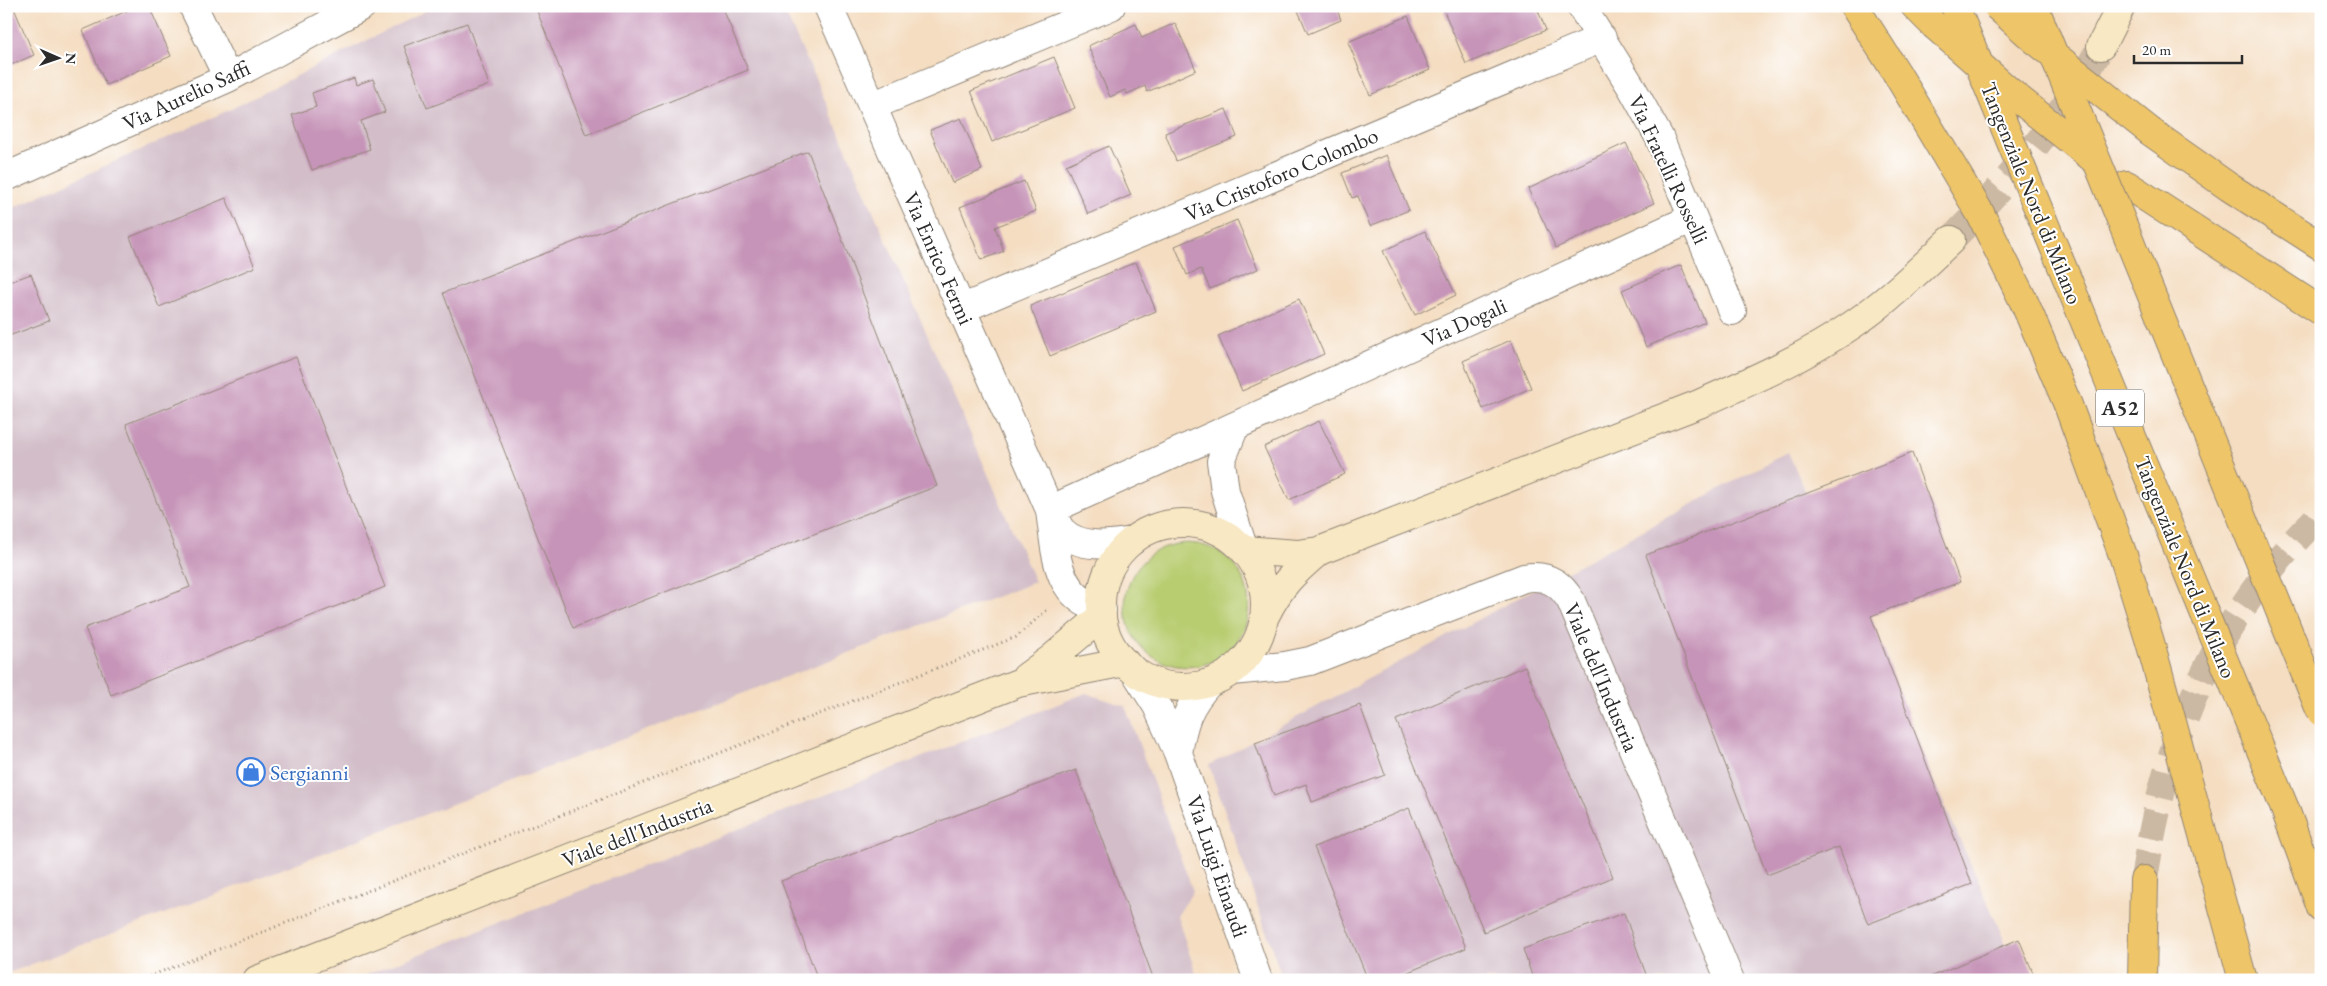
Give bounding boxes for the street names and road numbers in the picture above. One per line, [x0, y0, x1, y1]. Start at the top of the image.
street label: Via Aurelio Saffi [118, 53, 255, 138]
street label: Tangenziale Nord di Milano [1974, 78, 2089, 309]
street label: Via Fratelli Rosselli [1621, 90, 1716, 249]
street label: Via Cristoforo Colombo [1180, 120, 1383, 228]
street label: Via Enrico Fermi [896, 187, 981, 329]
street label: Via Dogali [1417, 291, 1511, 354]
road number: A52 [2096, 389, 2144, 426]
street label: Tangenziale Nord di Milano [2128, 452, 2243, 683]
street label: Viale dell'Industria [1557, 598, 1646, 756]
street label: Viale dell'Industria [558, 790, 717, 874]
street label: Via Luigi Einaudi [1180, 791, 1255, 941]

